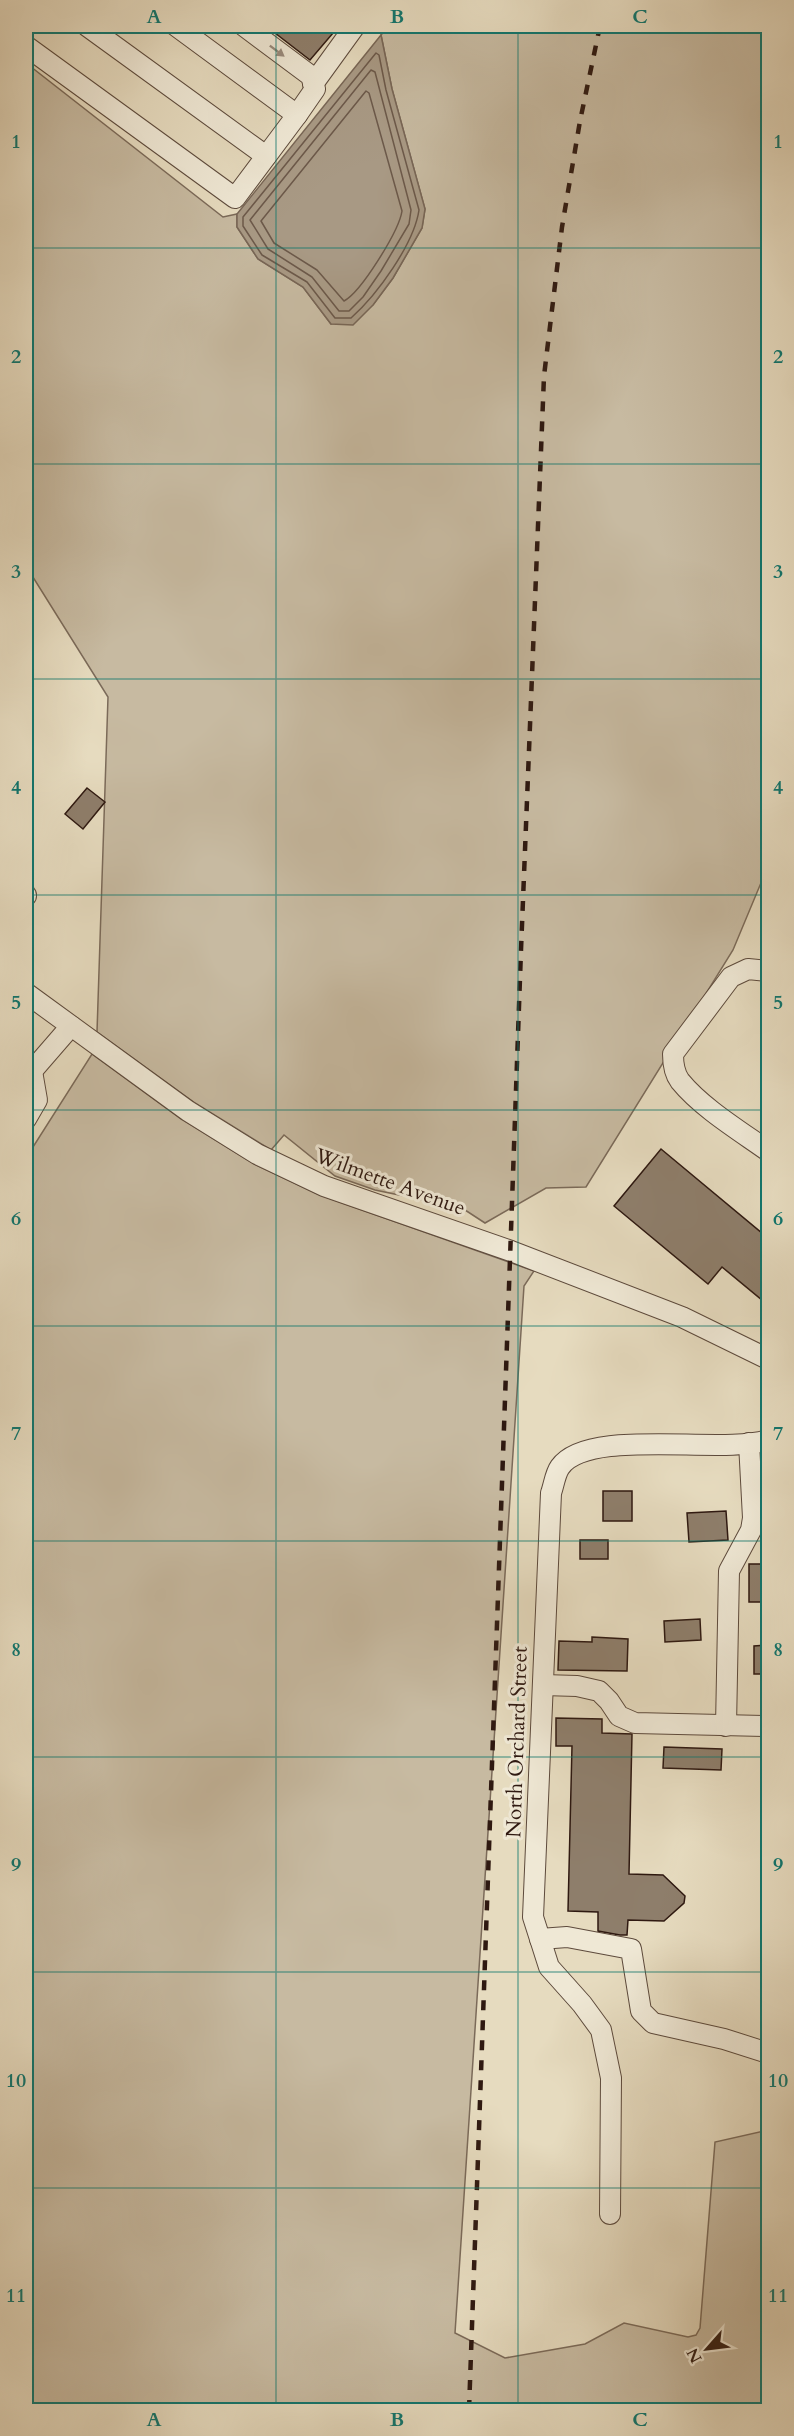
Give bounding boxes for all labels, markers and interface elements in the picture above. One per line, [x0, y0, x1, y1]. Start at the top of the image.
text: A [146, 3, 162, 30]
text: B [390, 3, 404, 30]
text: C [632, 3, 648, 30]
one-way arrow [270, 44, 285, 56]
text: 1 [11, 128, 21, 155]
text: 1 [773, 128, 783, 155]
text: 2 [11, 343, 21, 370]
text: 2 [773, 343, 783, 370]
text: 3 [11, 558, 21, 585]
text: 3 [773, 558, 783, 585]
text: 4 [11, 774, 21, 801]
text: 4 [773, 774, 783, 801]
text: 5 [11, 989, 21, 1016]
text: 5 [773, 989, 783, 1016]
street label: Wilmette Avenue [310, 1141, 469, 1223]
text: 6 [11, 1205, 21, 1232]
text: 6 [773, 1205, 783, 1232]
text: 7 [11, 1420, 21, 1447]
text: 7 [773, 1420, 783, 1447]
text: 8 [11, 1636, 21, 1663]
text: 8 [773, 1636, 783, 1663]
street label: North Orchard Street [499, 1645, 535, 1838]
text: 9 [11, 1851, 21, 1878]
text: 9 [773, 1851, 783, 1878]
text: 10 [6, 2067, 26, 2094]
text: 10 [768, 2067, 788, 2094]
text: 11 [6, 2282, 26, 2309]
text: 11 [768, 2282, 788, 2309]
north arrow [677, 2319, 737, 2379]
text: N [682, 2344, 708, 2367]
text: A [146, 2406, 162, 2433]
text: B [390, 2406, 404, 2433]
text: C [632, 2406, 648, 2433]

